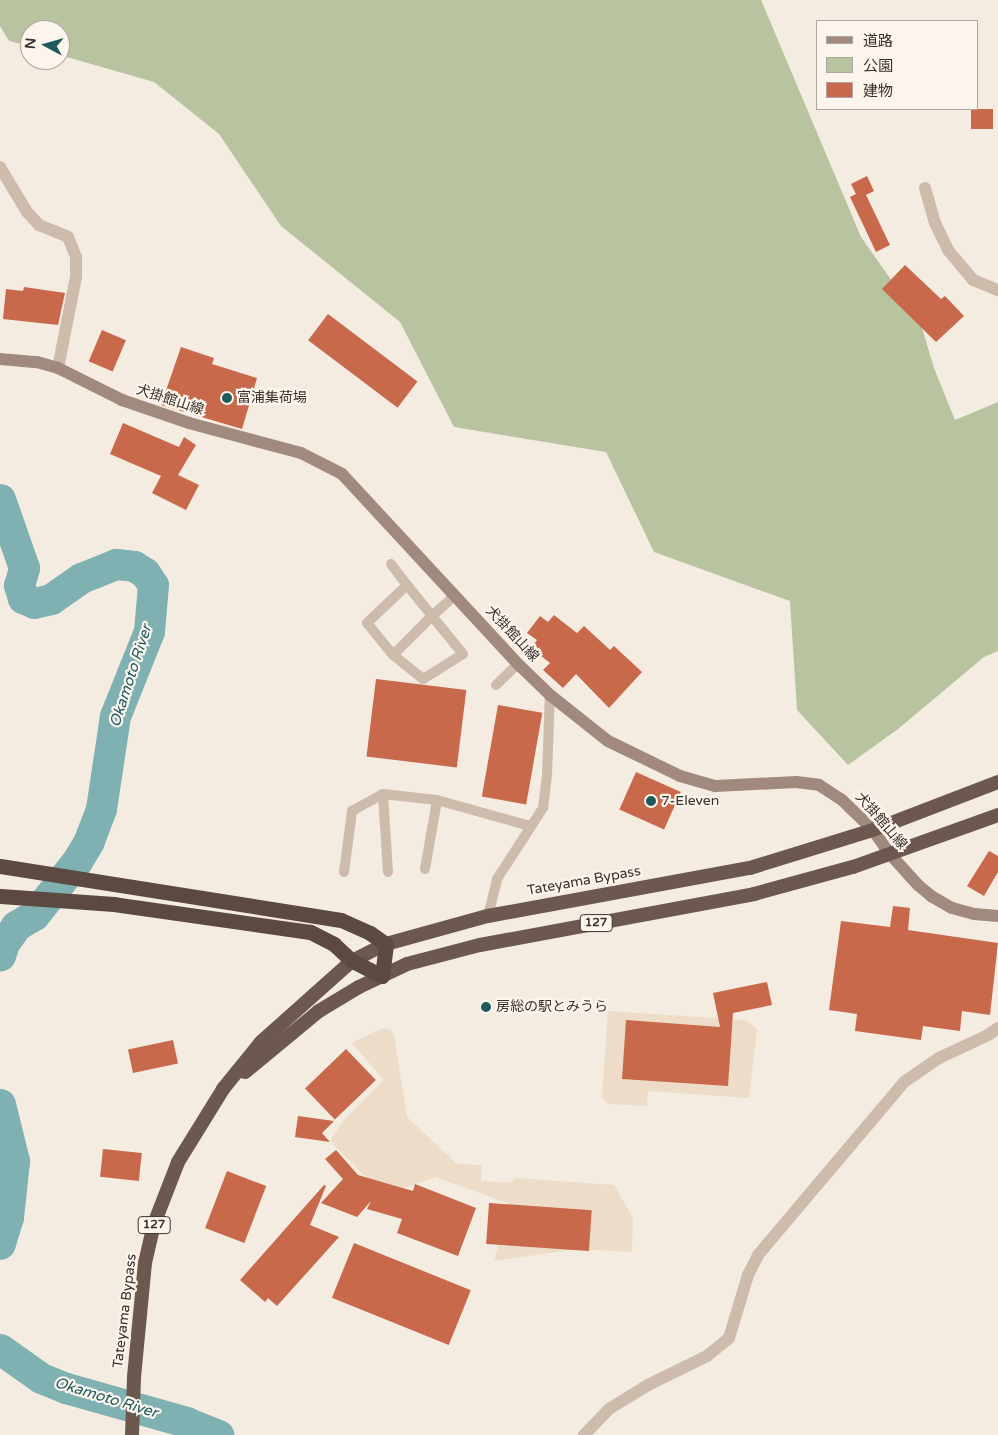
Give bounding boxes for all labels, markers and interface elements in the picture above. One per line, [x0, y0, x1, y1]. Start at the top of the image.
north arrow [20, 20, 70, 70]
legend [816, 20, 978, 110]
text: 道路 [863, 32, 893, 50]
text: N [22, 37, 40, 50]
text: 公園 [863, 57, 893, 75]
text: 建物 [863, 82, 893, 100]
street label: 犬掛館山線 [134, 381, 206, 419]
place label: 富浦集荷場 [237, 390, 307, 406]
marker: 富浦集荷場 [221, 392, 233, 404]
street label: 犬掛館山線 [482, 603, 542, 665]
water label: Okamoto River [106, 623, 156, 729]
street label: 犬掛館山線 [852, 789, 910, 853]
place label: 7-Eleven [661, 793, 719, 809]
marker: 7-Eleven [645, 795, 657, 807]
street label: Tateyama Bypass [526, 863, 642, 899]
road number: 127 [578, 914, 614, 932]
place label: 房総の駅とみうら [496, 999, 608, 1015]
marker: 房総の駅とみうら [480, 1001, 492, 1013]
road number: 127 [136, 1216, 172, 1234]
street label: Tateyama Bypass [110, 1253, 140, 1369]
water label: Okamoto River [52, 1374, 160, 1422]

